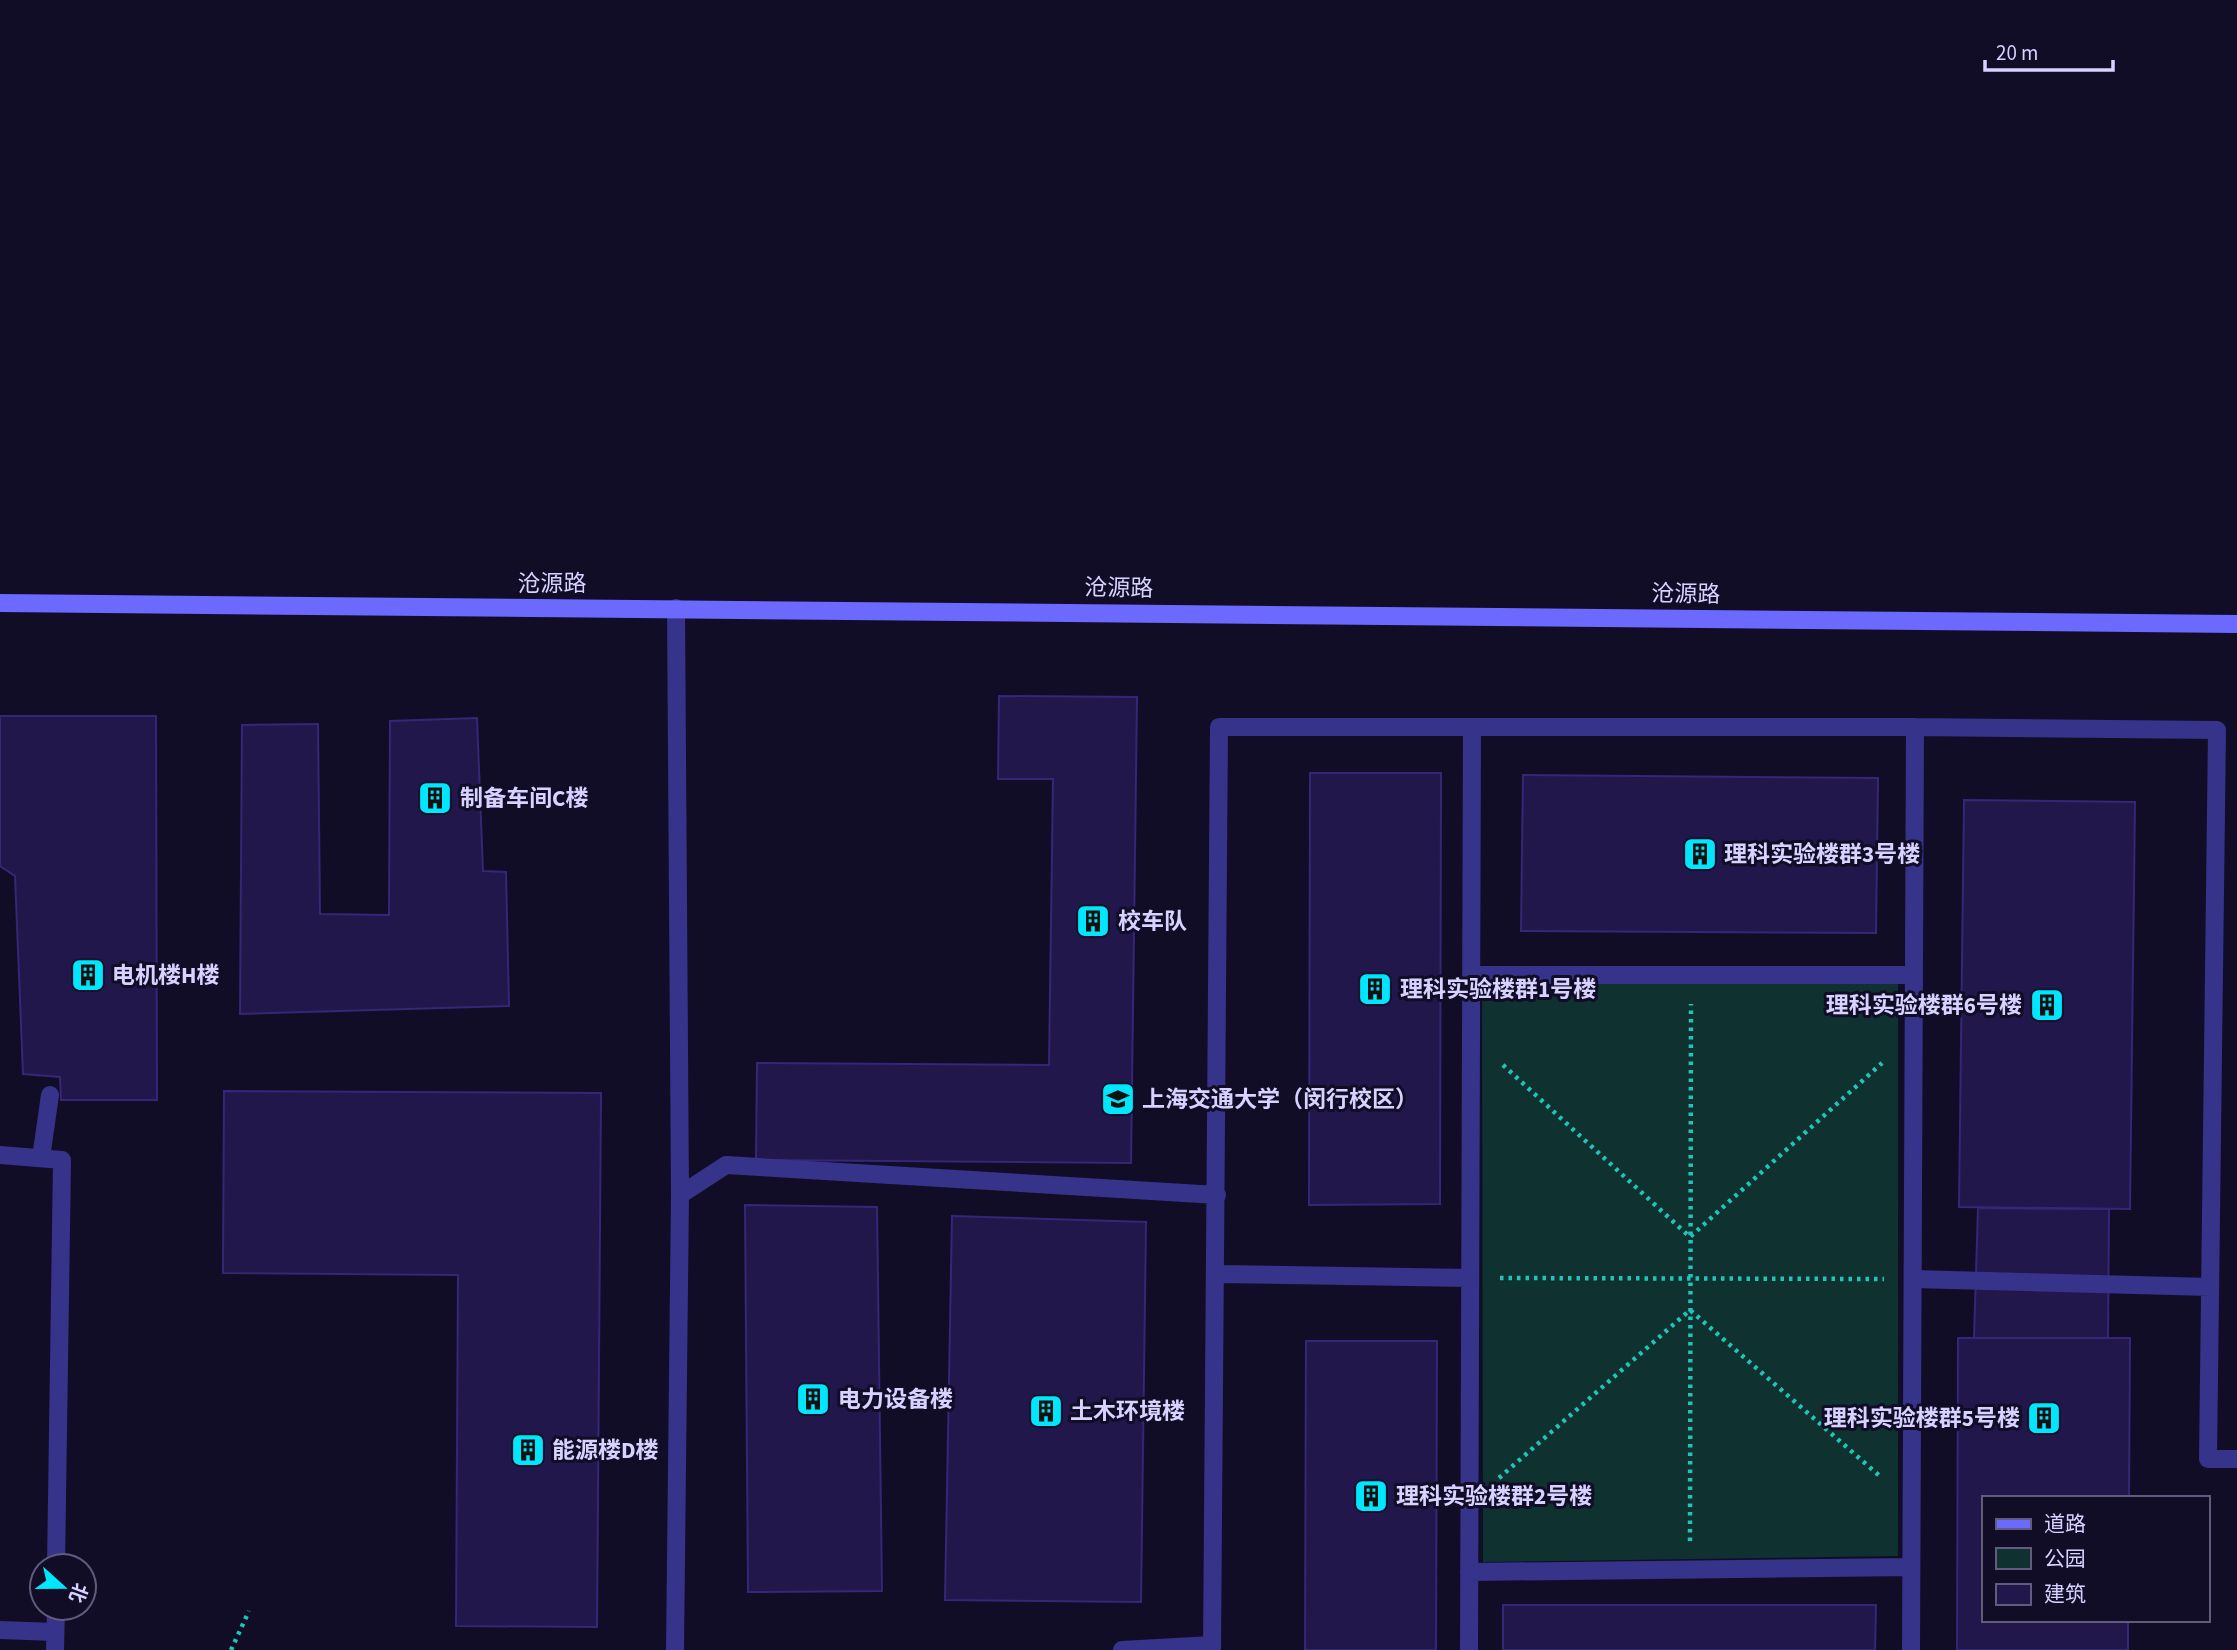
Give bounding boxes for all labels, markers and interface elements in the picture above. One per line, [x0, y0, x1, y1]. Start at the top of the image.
scale bar [1985, 28, 2113, 72]
text: 20 m [1996, 38, 2038, 68]
street label: 沧源路 [518, 567, 587, 600]
street label: 沧源路 [1084, 571, 1154, 605]
street label: 沧源路 [1651, 577, 1721, 611]
building icon: 制备车间C楼 [416, 779, 454, 817]
place label: 制备车间C楼 [460, 782, 588, 815]
building icon: 理科实验楼群3号楼 [1681, 835, 1719, 873]
place label: 理科实验楼群3号楼 [1724, 838, 1920, 871]
building icon: 校车队 [1074, 902, 1112, 940]
place label: 校车队 [1118, 905, 1187, 938]
building icon: 电机楼H楼 [69, 956, 107, 994]
place label: 电机楼H楼 [112, 959, 220, 992]
building icon: 理科实验楼群1号楼 [1356, 970, 1394, 1008]
place label: 理科实验楼群1号楼 [1400, 973, 1596, 1006]
building icon: 理科实验楼群6号楼 [2028, 986, 2066, 1024]
place label: 理科实验楼群6号楼 [1826, 989, 2022, 1022]
school or university icon: 上海交通大学（闵行校区） [1099, 1080, 1137, 1118]
place label: 上海交通大学（闵行校区） [1142, 1083, 1418, 1116]
building icon: 电力设备楼 [794, 1380, 832, 1418]
place label: 电力设备楼 [838, 1383, 953, 1416]
building icon: 土木环境楼 [1027, 1392, 1065, 1430]
place label: 土木环境楼 [1070, 1395, 1185, 1428]
building icon: 理科实验楼群5号楼 [2025, 1399, 2063, 1437]
place label: 理科实验楼群5号楼 [1824, 1402, 2020, 1435]
building icon: 能源楼D楼 [509, 1431, 547, 1469]
place label: 能源楼D楼 [552, 1434, 659, 1467]
building icon: 理科实验楼群2号楼 [1352, 1477, 1390, 1515]
place label: 理科实验楼群2号楼 [1396, 1480, 1592, 1513]
legend [1982, 1496, 2209, 1622]
text: 道路 [2044, 1509, 2086, 1539]
text: 公园 [2044, 1544, 2086, 1574]
north arrow [28, 1552, 98, 1622]
text: 北 [61, 1579, 93, 1606]
text: 建筑 [2044, 1579, 2086, 1609]

